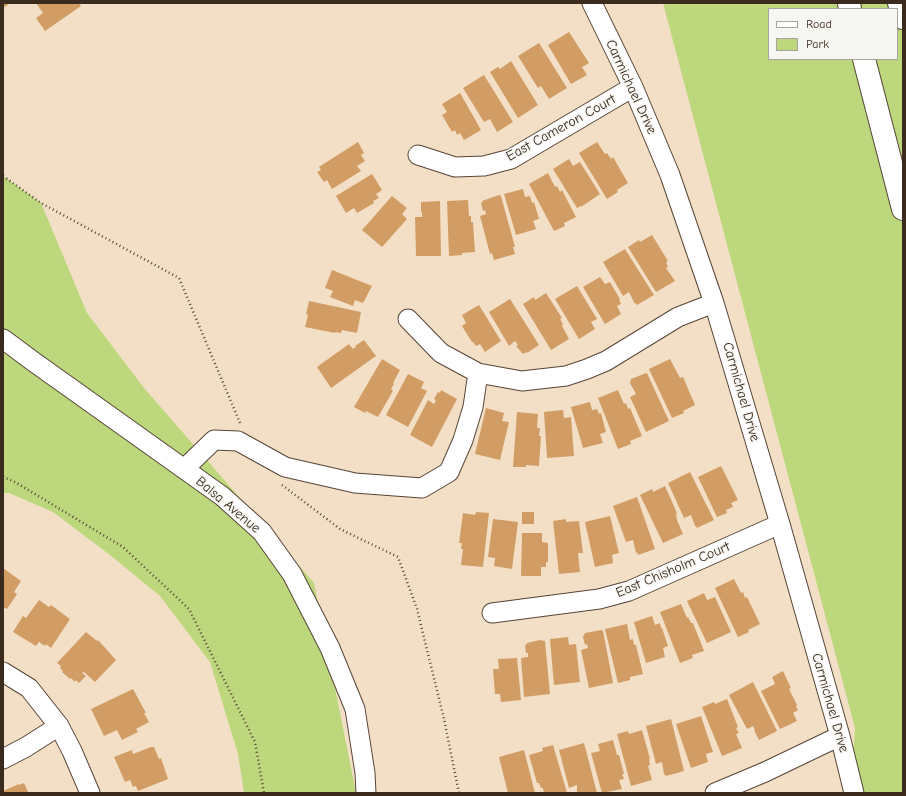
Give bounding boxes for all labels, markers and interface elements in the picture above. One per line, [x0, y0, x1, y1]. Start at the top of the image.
legend [768, 8, 898, 60]
text: Road [806, 17, 832, 31]
street label: Carmichael Drive [602, 37, 660, 137]
text: Park [806, 37, 829, 51]
street label: East Cameron Court [503, 91, 619, 165]
street label: Carmichael Drive [719, 340, 763, 444]
street label: Balsa Avenue [192, 473, 264, 537]
street label: East Chisholm Court [613, 538, 733, 602]
street label: Carmichael Drive [808, 651, 852, 755]

